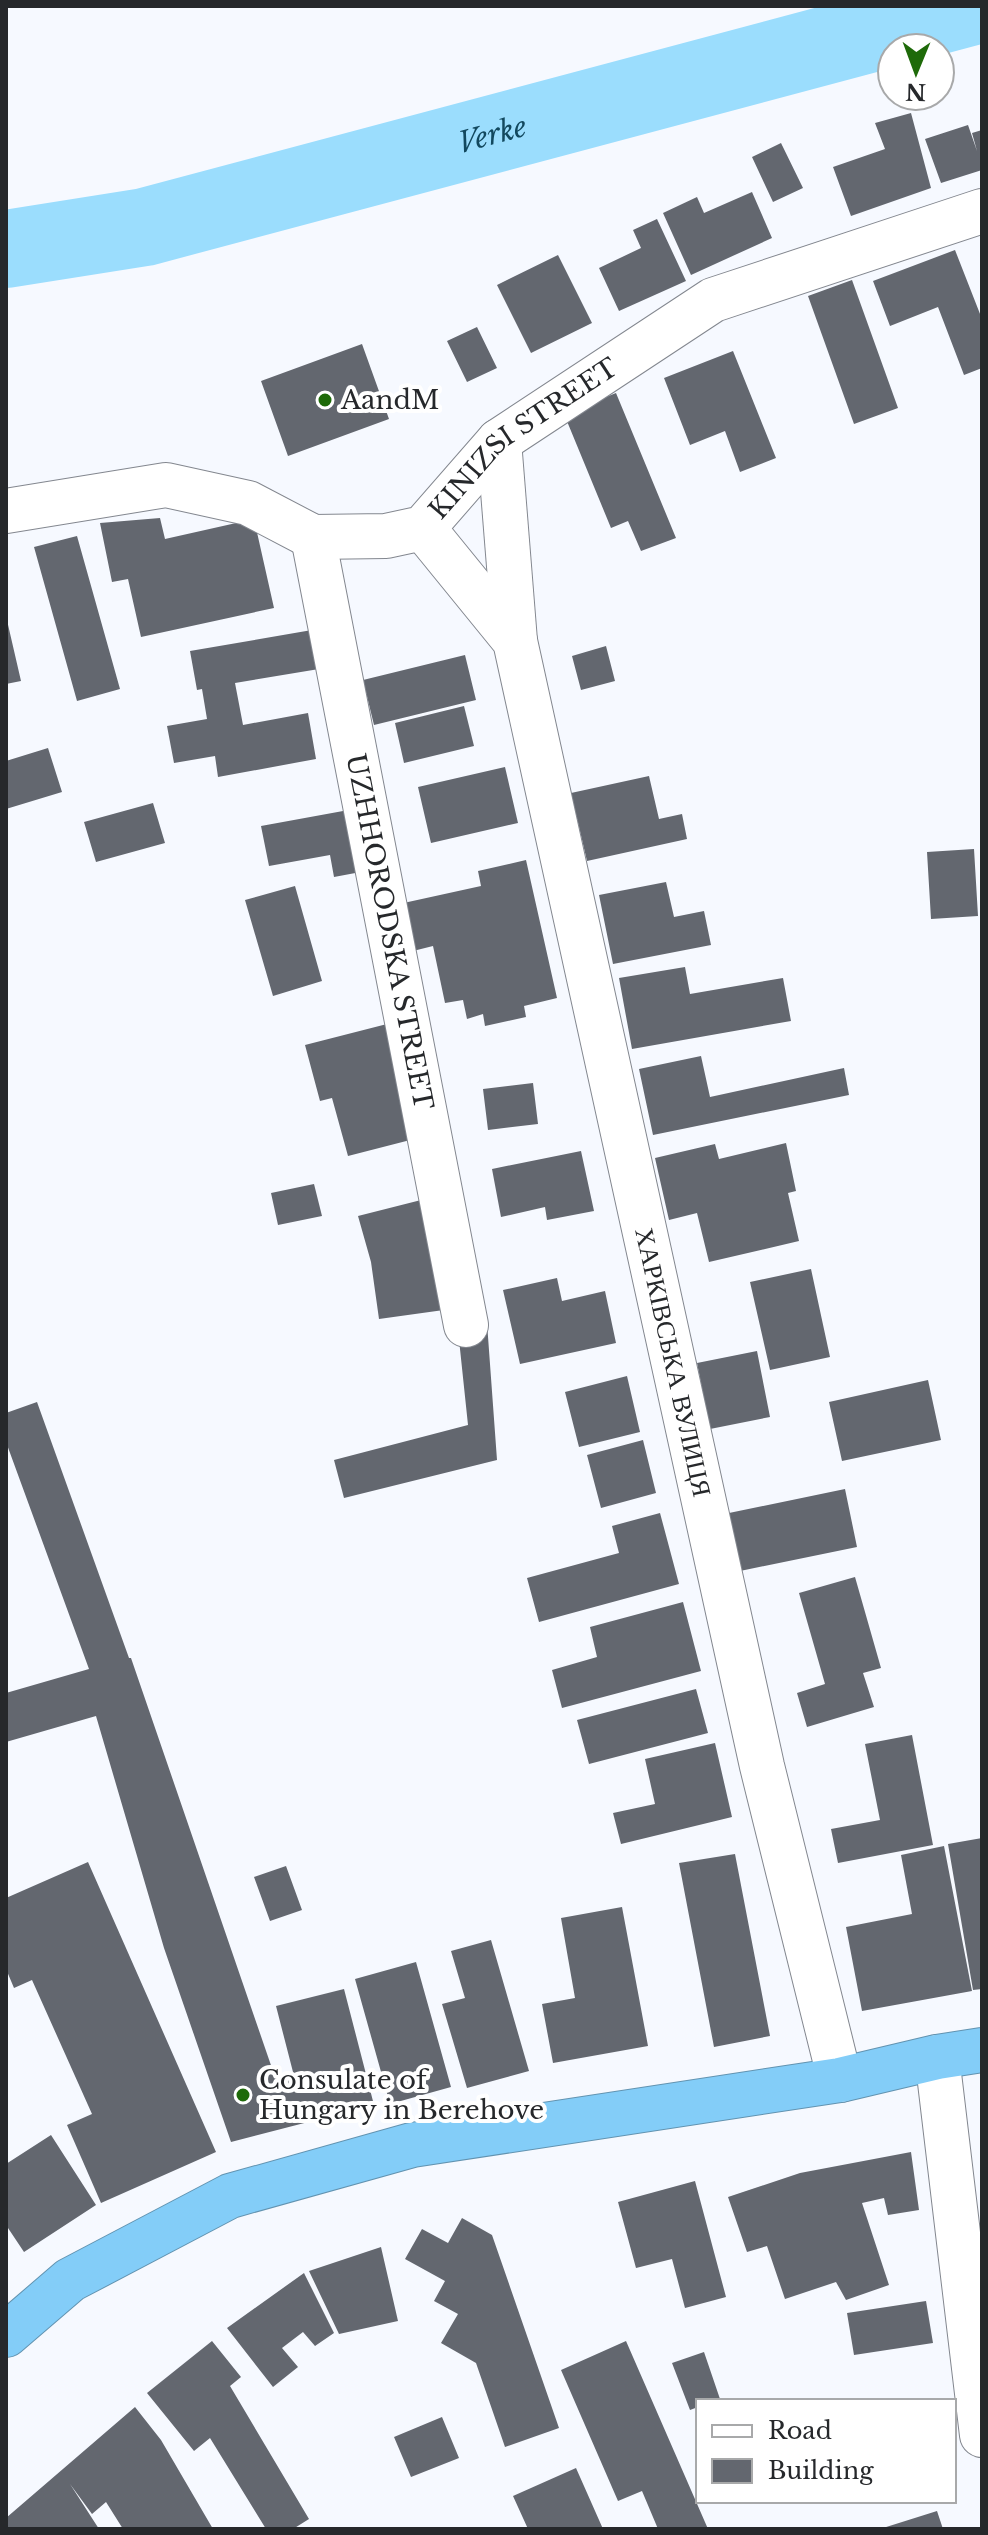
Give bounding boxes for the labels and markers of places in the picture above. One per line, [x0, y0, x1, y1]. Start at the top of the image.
place label: AandM [340, 384, 439, 416]
marker: AandM [316, 391, 334, 409]
place label: Consulate of Hungary in Berehove [259, 2064, 544, 2126]
marker: Consulate of Hungary in Berehove [234, 2086, 252, 2104]

